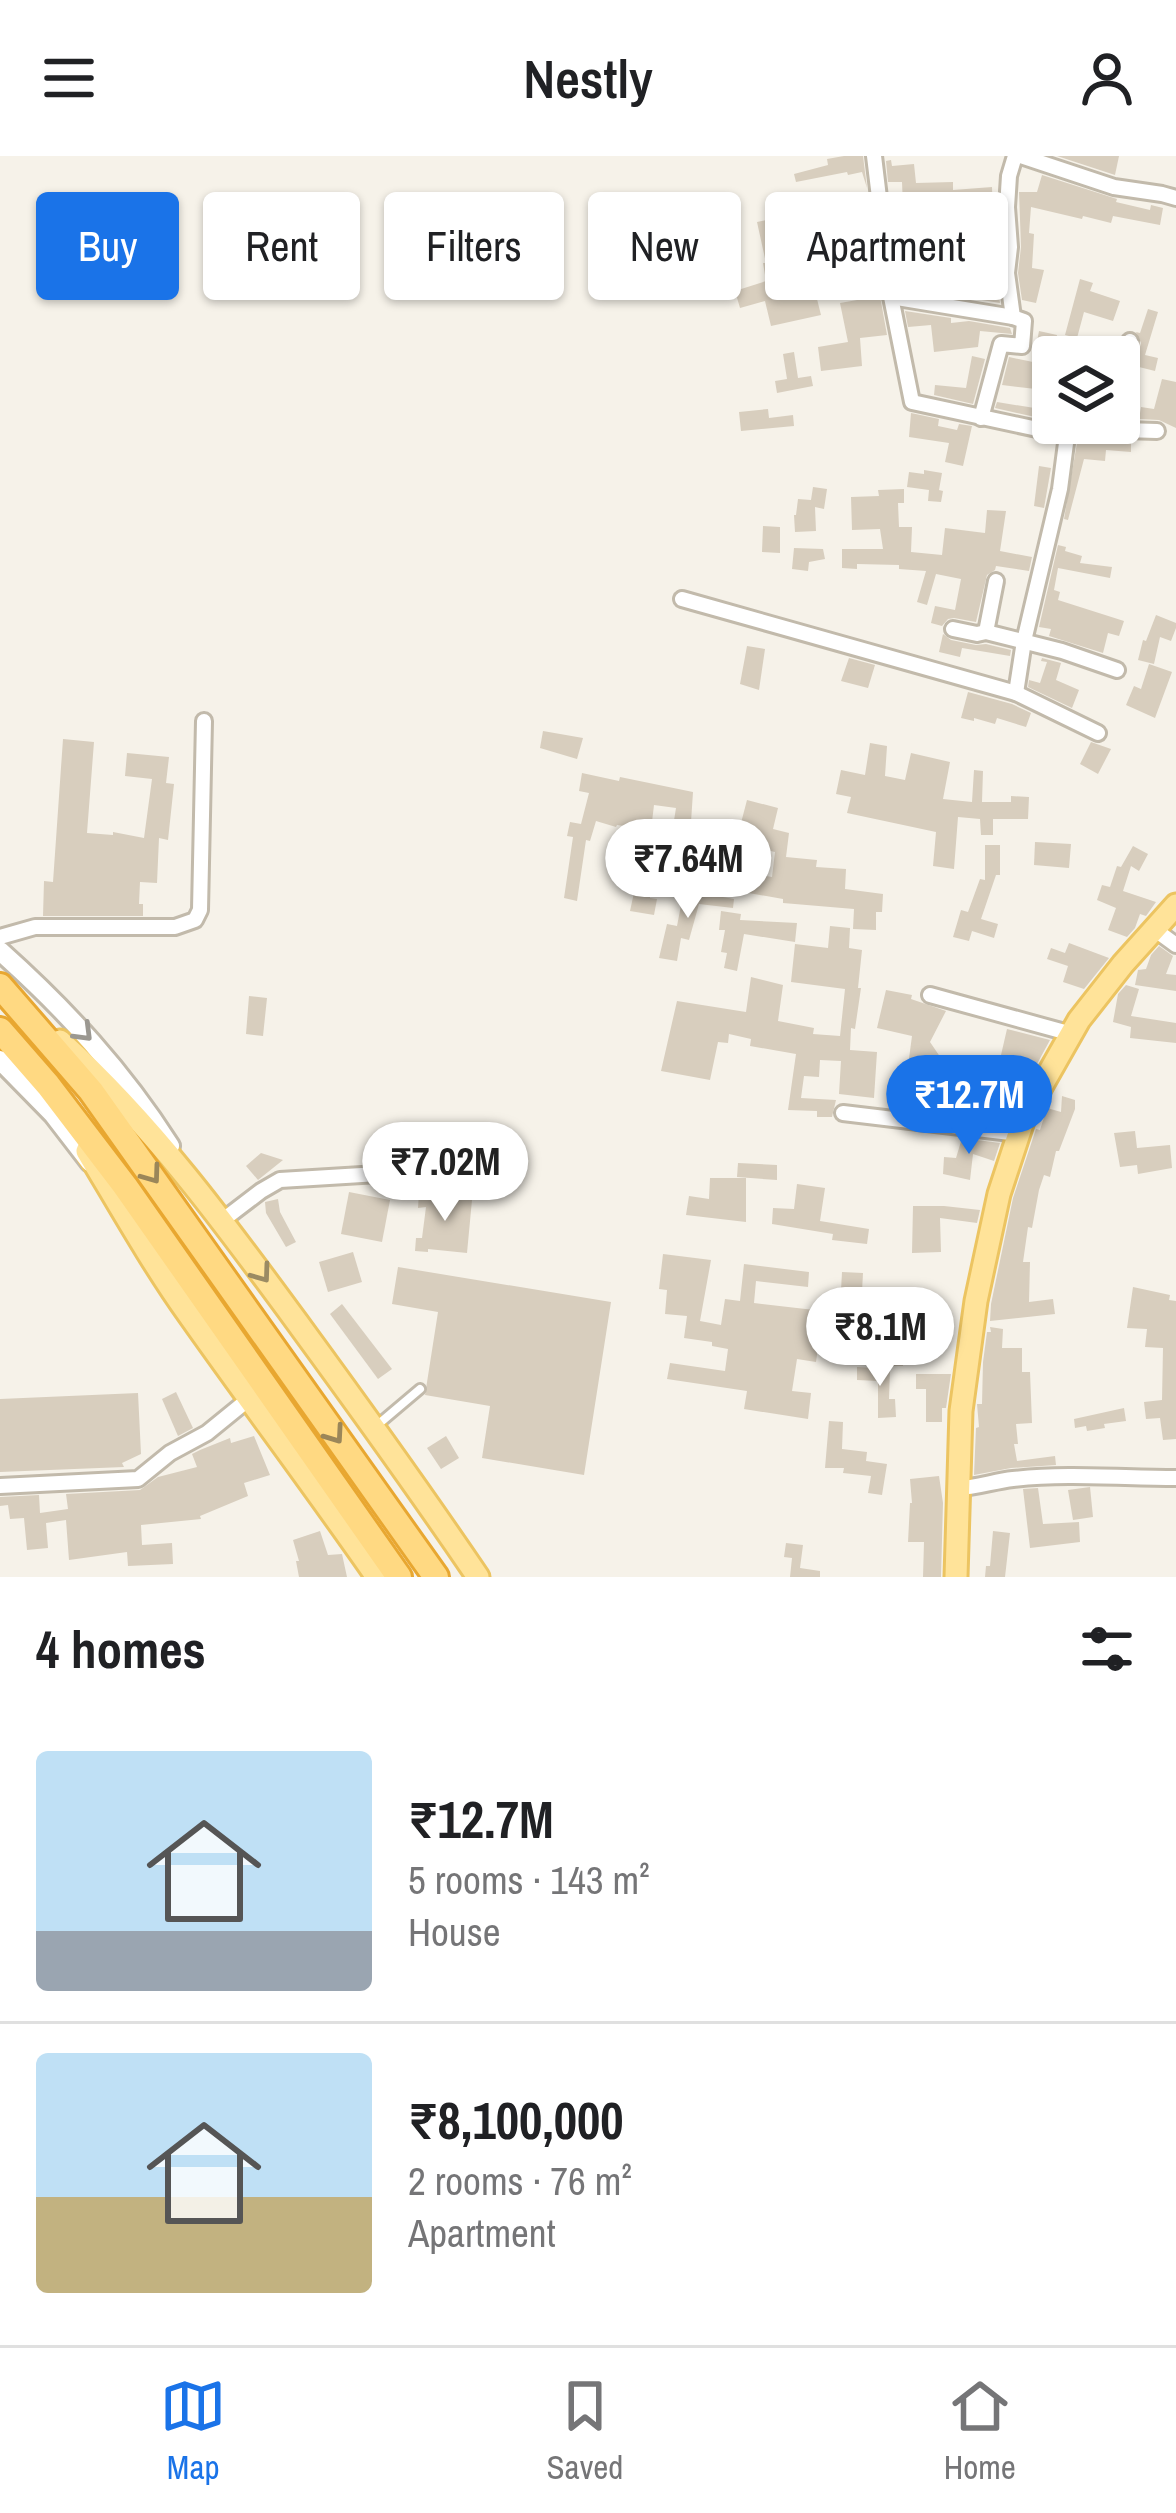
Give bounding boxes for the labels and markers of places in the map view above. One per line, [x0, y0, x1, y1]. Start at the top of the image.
pin: ₹7.64M [590, 819, 786, 921]
pin: ₹12.7M [871, 1055, 1067, 1157]
pin: ₹7.02M [347, 1122, 543, 1224]
pin: ₹8.1M [796, 1287, 964, 1389]

